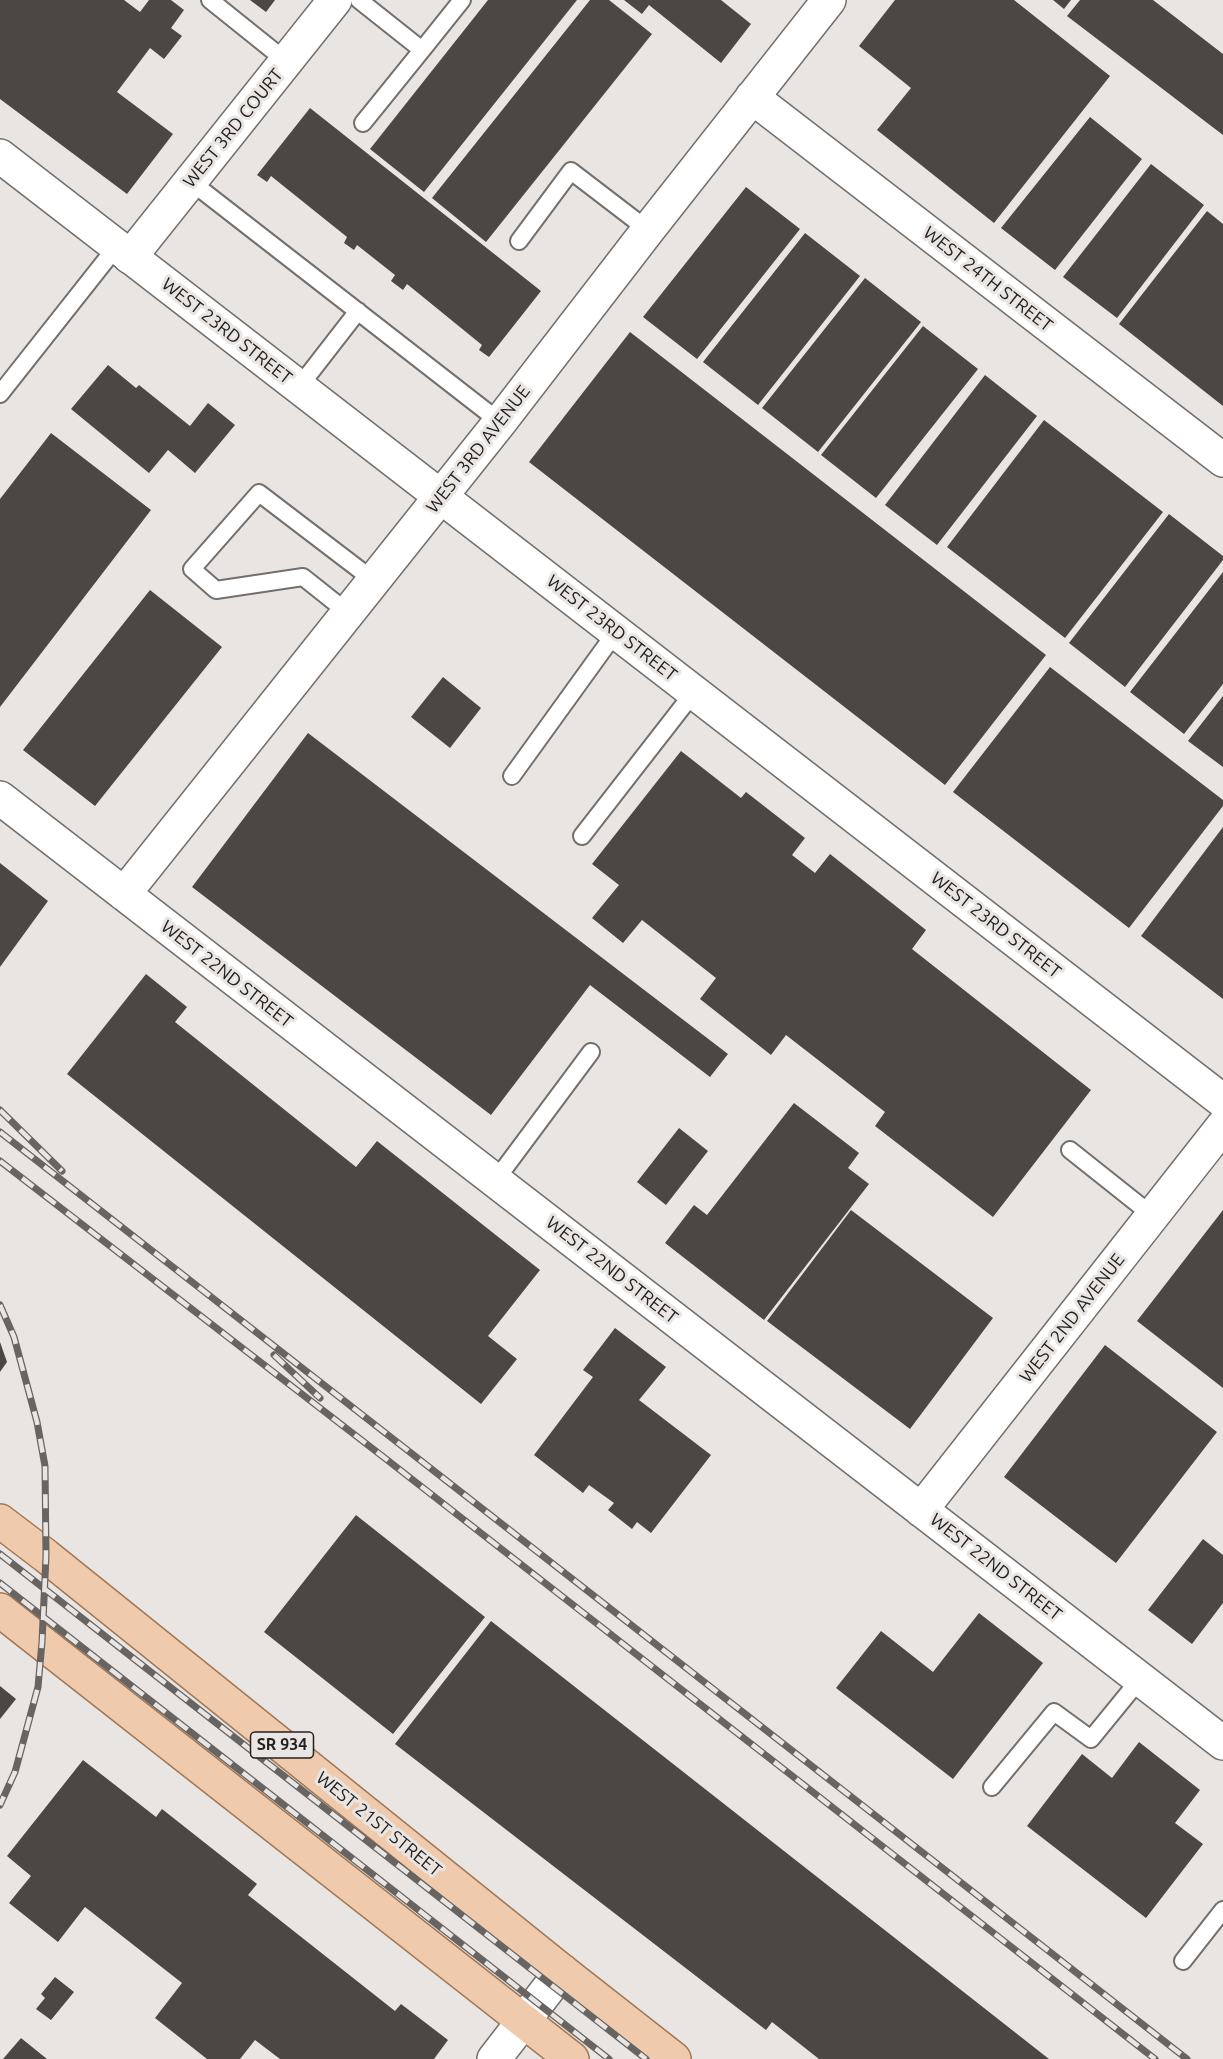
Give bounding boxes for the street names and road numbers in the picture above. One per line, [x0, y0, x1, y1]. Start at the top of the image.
street label: WEST 3RD COURT [178, 64, 288, 192]
street label: WEST 24TH STREET [919, 222, 1057, 336]
street label: WEST 23RD STREET [158, 273, 296, 389]
street label: WEST 3RD AVENUE [421, 381, 535, 517]
street label: WEST 23RD STREET [543, 570, 681, 686]
street label: WEST 23RD STREET [927, 867, 1065, 983]
street label: WEST 22ND STREET [157, 916, 297, 1032]
street label: WEST 22ND STREET [542, 1212, 682, 1328]
street label: WEST 2ND AVENUE [1015, 1249, 1129, 1387]
street label: WEST 22ND STREET [926, 1509, 1066, 1625]
road number: SR 934 [250, 1732, 314, 1758]
street label: WEST 21ST STREET [312, 1767, 446, 1881]

